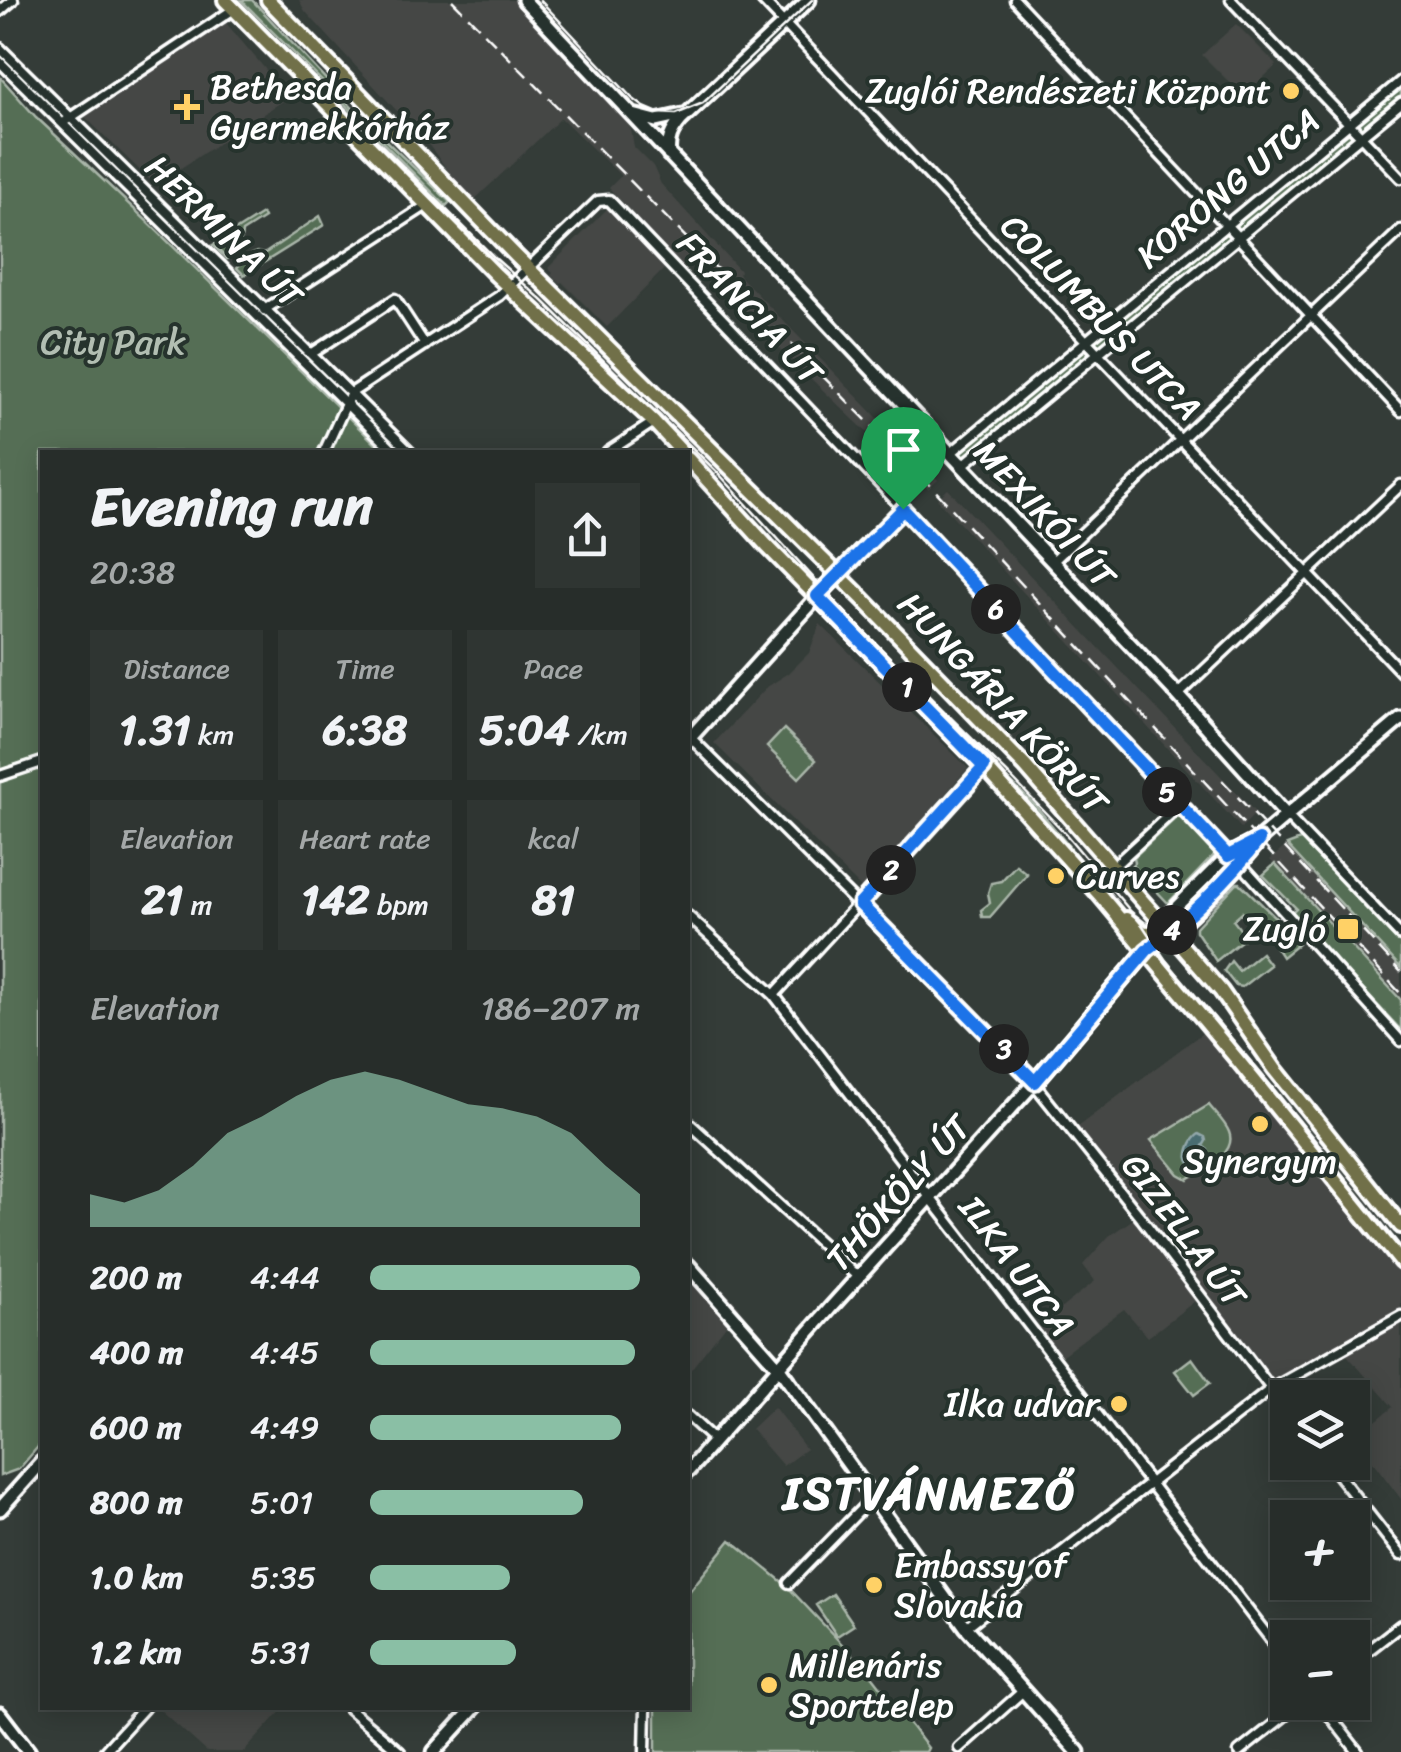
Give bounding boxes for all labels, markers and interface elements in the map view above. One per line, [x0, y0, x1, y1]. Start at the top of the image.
place label: Bethesda Gyermekkórház [210, 56, 450, 158]
place label: Zuglói Rendészeti Központ [865, 60, 1271, 122]
marker: Zuglói Rendészeti Központ [1280, 80, 1302, 102]
street label: KORONG UTCA [1121, 92, 1335, 284]
marker: Bethesda Gyermekkórház [174, 94, 200, 120]
street label: HERMINA ÚT [130, 138, 320, 325]
street label: COLUMBUS UTCA [985, 198, 1217, 436]
street label: FRANCIA ÚT [661, 216, 841, 402]
park label: City Park [40, 311, 186, 373]
pin [861, 407, 946, 510]
icon: arrive [876, 422, 931, 477]
street label: MEXIKÓI ÚT [958, 424, 1134, 606]
text: Evening run [90, 458, 373, 555]
button: share [535, 483, 640, 588]
text: 20:38 [90, 544, 175, 601]
street label: HUNGÁRIA KÖRÚT [882, 576, 1126, 832]
pin: 6 [971, 584, 1021, 634]
text: 6 [988, 584, 1004, 633]
text: Distance [124, 644, 230, 693]
text: Time [335, 644, 395, 693]
text: Pace [524, 644, 583, 693]
pin: 1 [882, 662, 932, 712]
text: 1 [901, 662, 913, 711]
text: 1.31 [119, 693, 191, 767]
text: 6:38 [323, 693, 407, 767]
text: 5:04 [479, 693, 570, 767]
text: km [191, 710, 234, 759]
text: /km [570, 710, 628, 759]
pin: 5 [1142, 767, 1192, 817]
text: 5 [1158, 767, 1176, 816]
text: Elevation [120, 814, 233, 863]
text: Heart rate [299, 814, 431, 863]
text: kcal [528, 814, 579, 863]
pin: 2 [866, 845, 916, 895]
text: 2 [883, 845, 899, 894]
place label: Curves [1076, 845, 1180, 907]
text: 21 [141, 863, 183, 937]
text: 142 [301, 863, 370, 937]
text: 81 [532, 863, 575, 937]
marker: Curves [1045, 865, 1067, 887]
text: m [183, 880, 212, 929]
text: bpm [370, 880, 429, 929]
place label: Zugló [1243, 898, 1326, 960]
pin: 4 [1147, 905, 1197, 955]
text: 4 [1163, 905, 1181, 954]
marker: Zugló [1335, 916, 1361, 942]
text: Elevation [90, 980, 220, 1037]
text: 186–207 m [481, 980, 640, 1037]
pin: 3 [979, 1024, 1029, 1074]
text: 3 [996, 1024, 1012, 1073]
street label: THÖKÖLY ÚT [809, 1098, 988, 1287]
marker: Synergym [1249, 1113, 1271, 1135]
place label: Synergym [1183, 1130, 1337, 1192]
street label: GIZELLA ÚT [1105, 1139, 1265, 1323]
street label: ILKA UTCA [942, 1180, 1092, 1351]
text: 200 m [90, 1249, 182, 1306]
text: 4:44 [250, 1249, 320, 1306]
text: 400 m [90, 1324, 183, 1381]
text: 4:45 [250, 1324, 319, 1381]
place label: Ilka udvar [944, 1373, 1102, 1435]
map controls [1270, 1380, 1370, 1720]
button: layers [1270, 1380, 1370, 1480]
marker: Ilka udvar [1108, 1393, 1130, 1415]
text: 600 m [90, 1399, 182, 1456]
text: 4:49 [250, 1399, 319, 1456]
district label: ISTVÁNMEZŐ [781, 1454, 1077, 1534]
text: 800 m [90, 1474, 183, 1531]
text: 5:01 [250, 1474, 313, 1531]
button: + [1270, 1500, 1370, 1600]
place label: Embassy of Slovakia [894, 1534, 1070, 1636]
text: 1.0 km [90, 1549, 184, 1606]
text: 5:35 [250, 1549, 316, 1606]
marker: Embassy of Slovakia [863, 1574, 885, 1596]
button: − [1270, 1620, 1370, 1720]
text: 1.2 km [90, 1624, 182, 1681]
text: 5:31 [250, 1624, 311, 1681]
place label: Millenáris Sporttelep [789, 1634, 954, 1736]
marker: Millenáris Sporttelep [758, 1674, 780, 1696]

